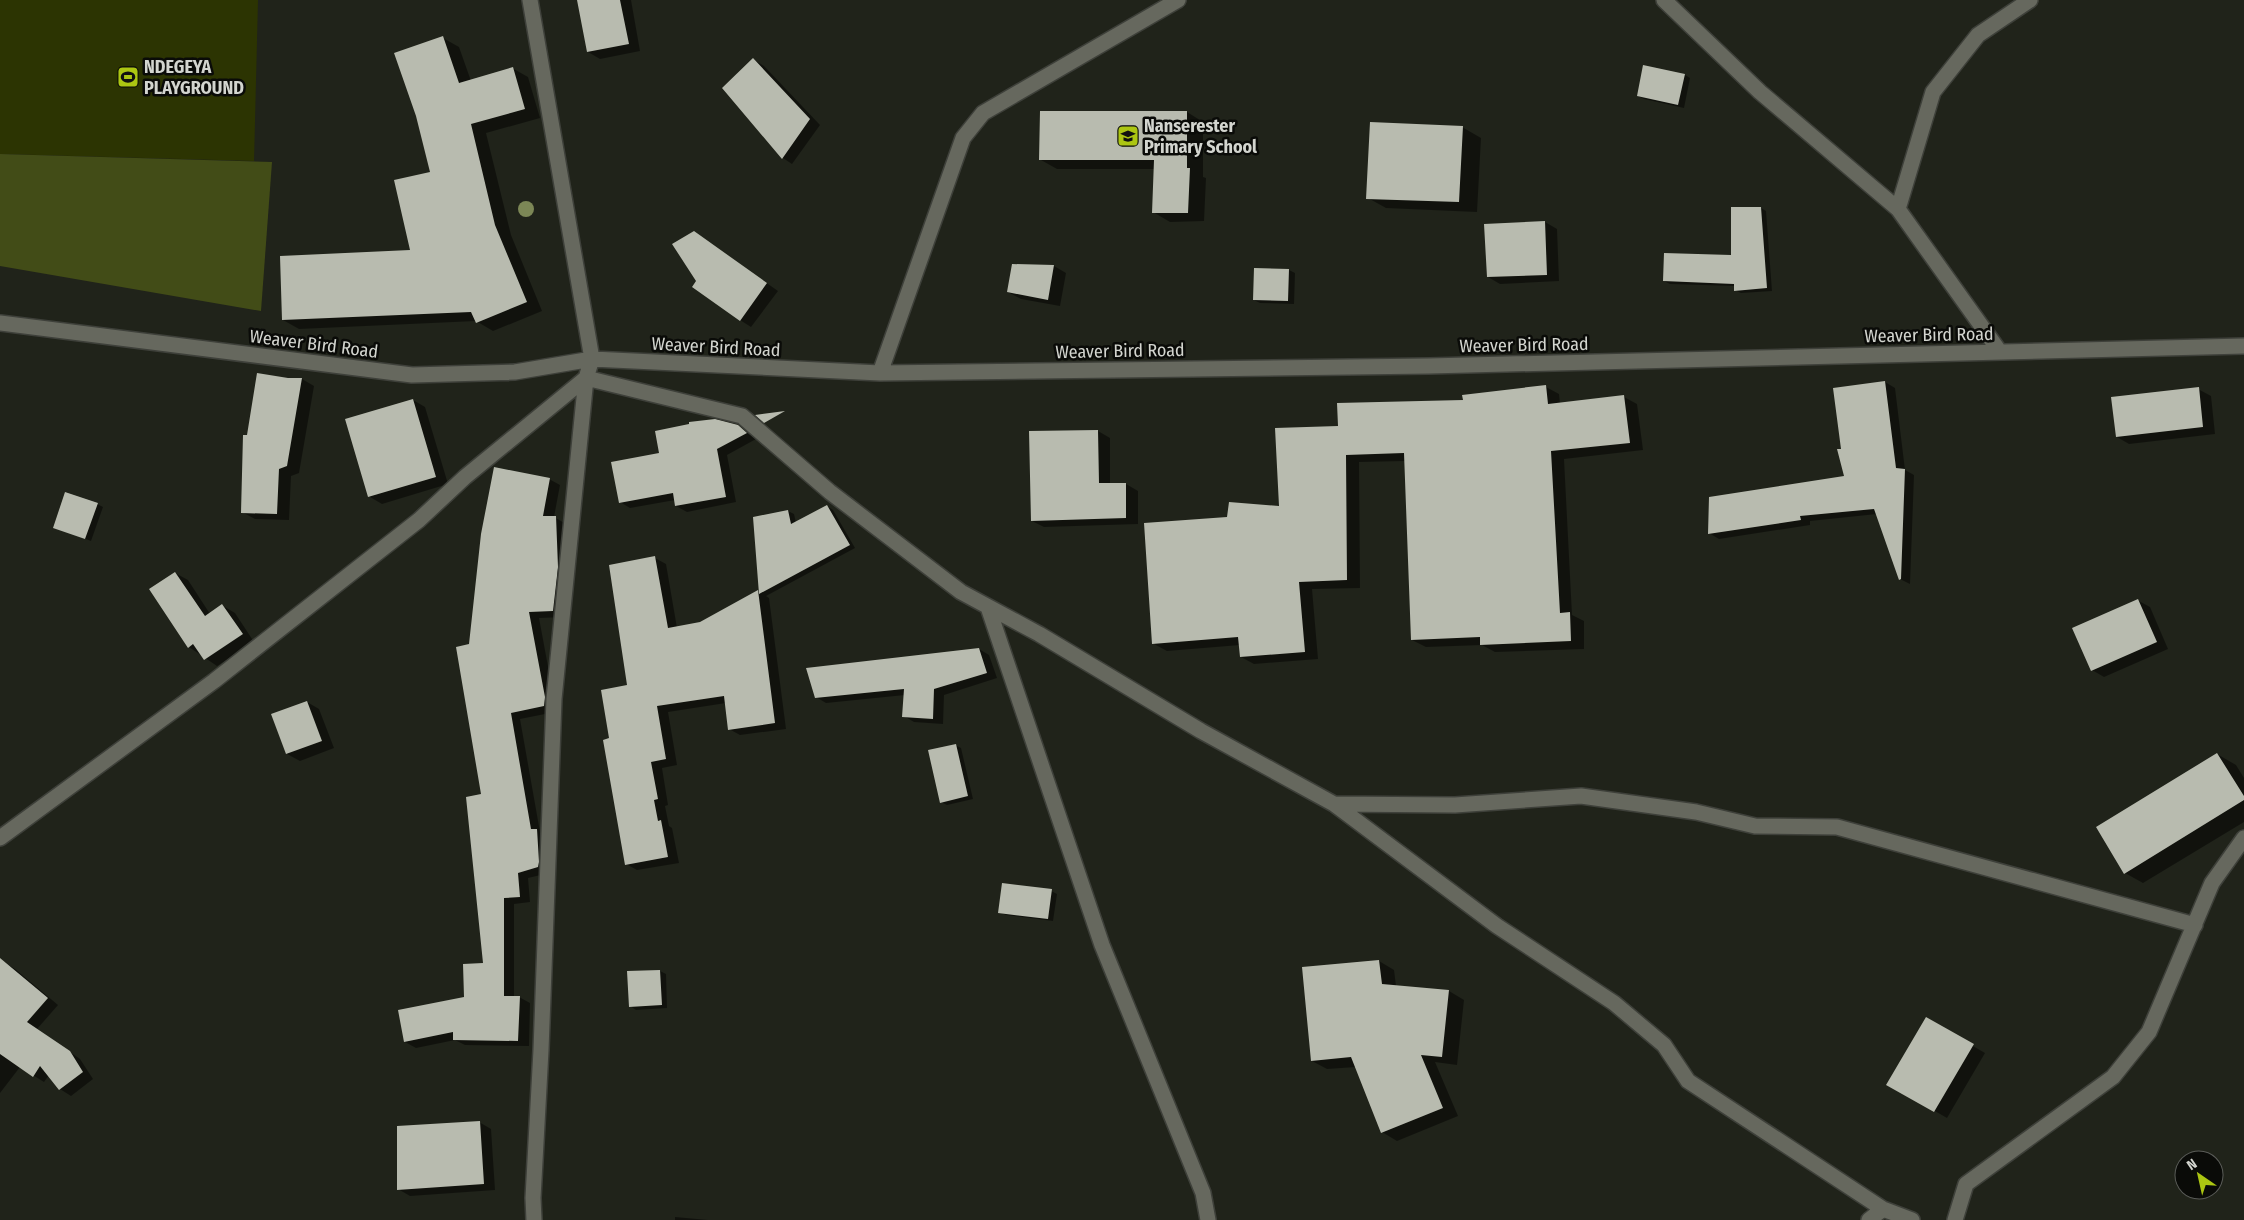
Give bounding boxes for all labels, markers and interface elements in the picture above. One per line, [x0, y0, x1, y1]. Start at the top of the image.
place label: NDEGEYA PLAYGROUND [144, 56, 244, 99]
sports icon: NDEGEYA PLAYGROUND [116, 65, 140, 89]
place label: Nanserester Primary School [1144, 115, 1257, 158]
school or university icon: Nanserester Primary School [1116, 124, 1140, 148]
street label: Weaver Bird Road [1864, 323, 1994, 347]
street label: Weaver Bird Road [249, 325, 379, 363]
street label: Weaver Bird Road [651, 333, 781, 361]
street label: Weaver Bird Road [1459, 333, 1589, 357]
street label: Weaver Bird Road [1055, 339, 1185, 363]
north arrow [2174, 1150, 2224, 1200]
text: N [2184, 1155, 2200, 1174]

